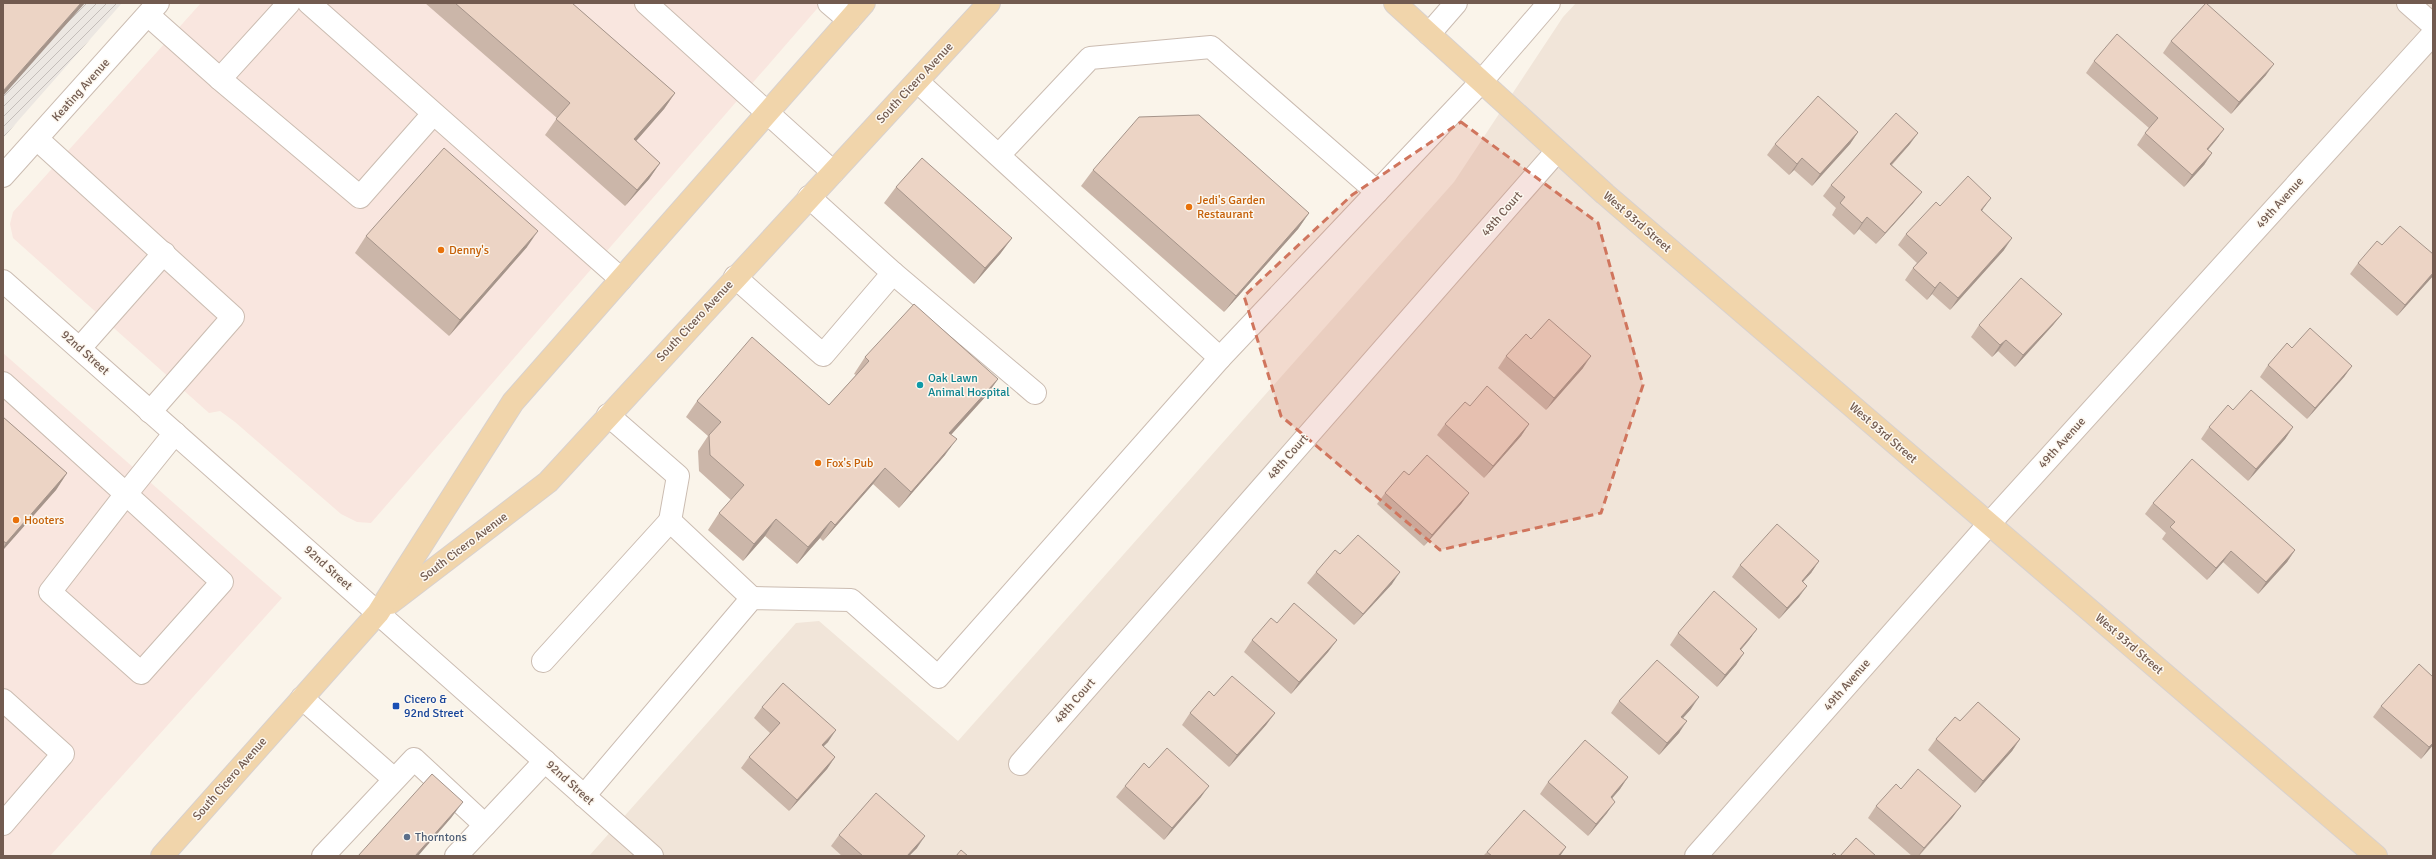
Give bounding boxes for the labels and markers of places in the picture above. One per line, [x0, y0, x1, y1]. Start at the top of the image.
place label: Jedi's Garden Restaurant [1197, 193, 1265, 222]
marker: Jedi's Garden Restaurant [1184, 202, 1194, 212]
place label: Denny's [449, 243, 489, 258]
marker: Denny's [436, 245, 446, 255]
place label: Oak Lawn Animal Hospital [928, 371, 1010, 400]
marker: Oak Lawn Animal Hospital [915, 380, 925, 390]
place label: Fox's Pub [826, 456, 873, 471]
marker: Fox's Pub [813, 458, 823, 468]
place label: Hooters [24, 513, 64, 528]
marker: Hooters [11, 515, 21, 525]
place label: Cicero & 92nd Street [404, 692, 464, 721]
marker: Cicero & 92nd Street [391, 701, 401, 711]
place label: Thorntons [415, 830, 467, 845]
marker: Thorntons [402, 832, 412, 842]

